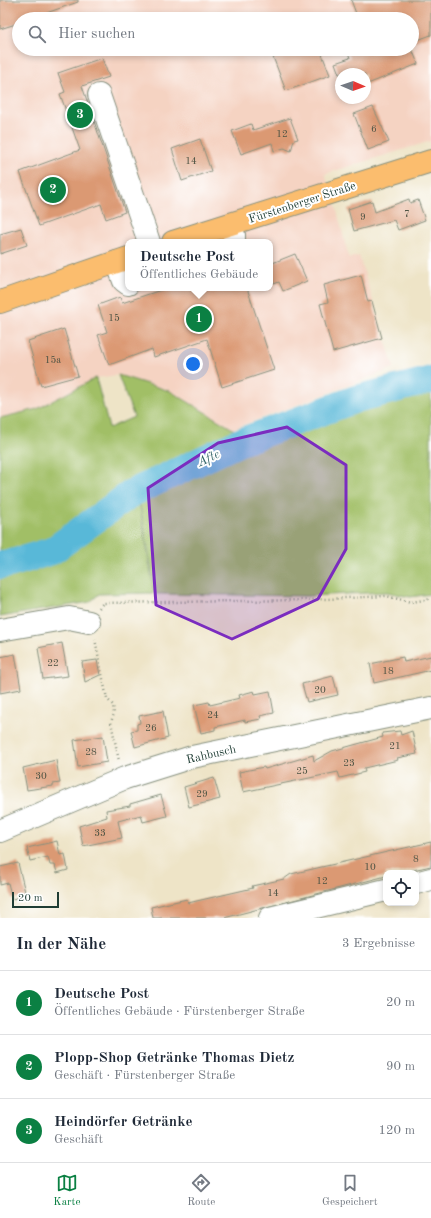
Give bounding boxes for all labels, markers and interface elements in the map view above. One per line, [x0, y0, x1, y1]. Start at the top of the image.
search box [12, 12, 419, 56]
icon: search [26, 23, 48, 45]
text: Hier suchen [58, 27, 135, 42]
north arrow [335, 68, 371, 104]
pin: 3 [67, 100, 93, 130]
house number: 6 [371, 124, 377, 134]
house number: 12 [276, 129, 288, 139]
house number: 14 [185, 156, 197, 166]
pin: 2 [40, 175, 66, 205]
street label: Fürstenberger Straße [247, 180, 358, 226]
house number: 7 [404, 209, 410, 219]
house number: 9 [360, 212, 366, 222]
popup [125, 239, 273, 291]
text: Deutsche Post [140, 250, 235, 265]
text: Öffentliches Gebäude [140, 268, 258, 281]
pin: 1 [186, 304, 212, 334]
house number: 15 [108, 313, 120, 323]
your location [183, 354, 203, 374]
house number: 15a [45, 355, 61, 365]
water label: Afte [195, 448, 222, 470]
house number: 22 [47, 658, 59, 668]
house number: 18 [382, 666, 394, 676]
house number: 20 [314, 685, 326, 695]
house number: 24 [207, 710, 219, 720]
house number: 26 [145, 723, 157, 733]
house number: 21 [389, 741, 401, 751]
street label: Rahbusch [185, 743, 238, 767]
house number: 28 [85, 747, 97, 757]
house number: 23 [343, 758, 355, 768]
house number: 25 [296, 766, 308, 776]
house number: 30 [35, 771, 47, 781]
house number: 29 [196, 789, 208, 799]
house number: 33 [94, 828, 106, 838]
house number: 8 [413, 854, 419, 864]
house number: 10 [364, 862, 376, 872]
map controls [383, 870, 419, 906]
button: locate [383, 870, 419, 906]
house number: 12 [316, 876, 328, 886]
house number: 14 [267, 888, 279, 898]
scale bar [12, 890, 59, 909]
text: 20 m [18, 893, 43, 904]
text: In der Nähe [16, 936, 106, 953]
text: 3 Ergebnisse [342, 937, 415, 950]
text: Deutsche Post [54, 987, 149, 1002]
text: 1 [25, 996, 33, 1009]
text: 20 m [386, 996, 415, 1009]
text: Öffentliches Gebäude · Fürstenberger Straße [54, 1005, 305, 1018]
text: Plopp-Shop Getränke Thomas Dietz [54, 1051, 294, 1066]
text: 2 [25, 1060, 33, 1073]
text: 90 m [386, 1060, 415, 1073]
text: Geschäft · Fürstenberger Straße [54, 1069, 235, 1082]
text: Heindörfer Getränke [54, 1115, 193, 1130]
text: 3 [25, 1124, 33, 1137]
text: 120 m [378, 1124, 415, 1137]
text: Geschäft [54, 1133, 103, 1146]
tab: Karte [53, 1172, 81, 1210]
tab: Route [187, 1172, 215, 1210]
tab: Gespeichert [322, 1172, 378, 1210]

